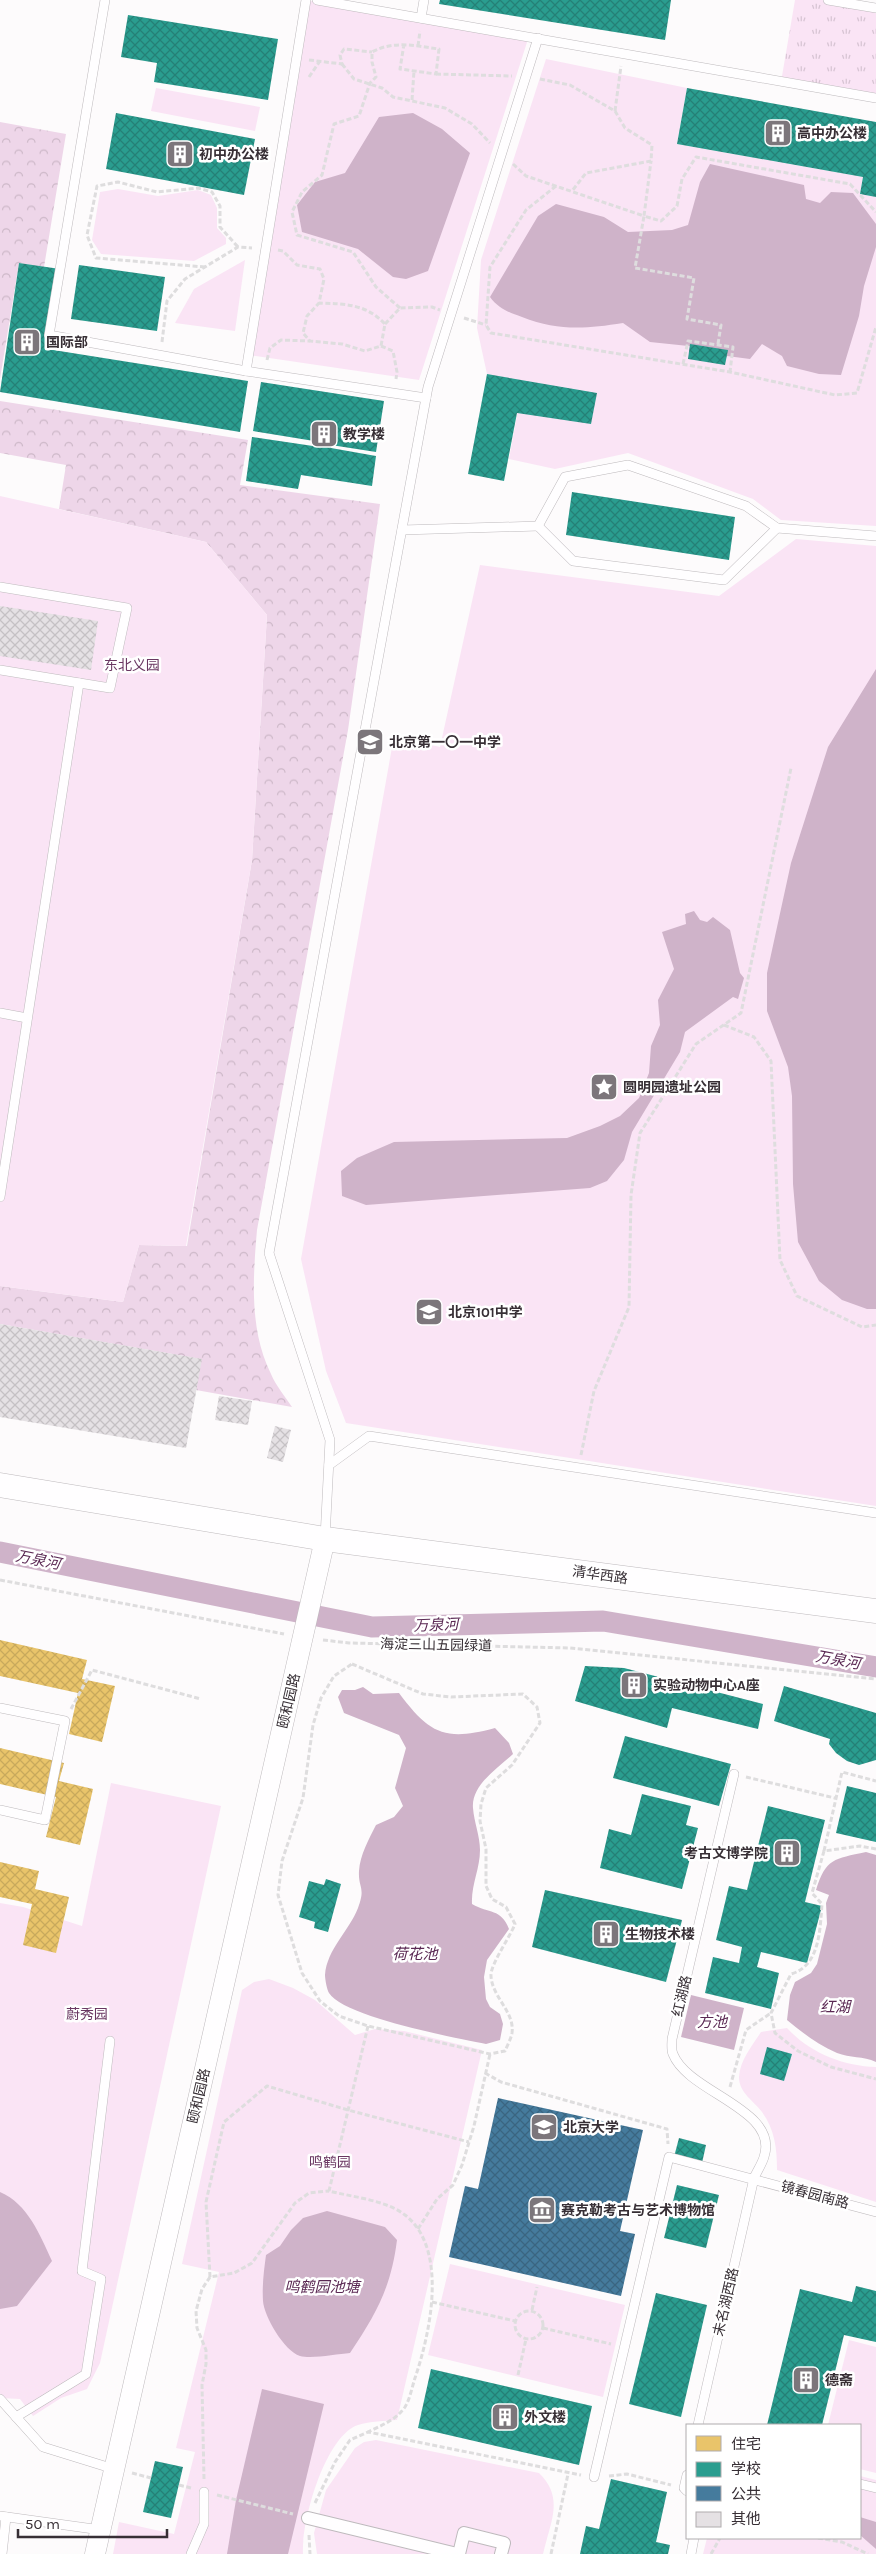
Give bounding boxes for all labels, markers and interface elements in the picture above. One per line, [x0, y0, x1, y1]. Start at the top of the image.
building icon: 高中办公楼 [763, 118, 793, 148]
place label: 高中办公楼 [797, 125, 867, 142]
building icon: 初中办公楼 [165, 139, 195, 169]
place label: 初中办公楼 [199, 146, 269, 163]
building icon: 国际部 [12, 327, 42, 357]
place label: 国际部 [46, 334, 88, 351]
building icon: 教学楼 [309, 419, 339, 449]
place label: 教学楼 [343, 426, 385, 443]
park label: 东北义园 [104, 657, 160, 674]
school or university icon: 北京第一〇一中学 [355, 727, 385, 757]
place label: 北京第一〇一中学 [389, 734, 501, 751]
place icon: 圆明园遗址公园 [589, 1072, 619, 1102]
place label: 圆明园遗址公园 [623, 1079, 721, 1096]
school or university icon: 北京101中学 [414, 1297, 444, 1327]
place label: 北京101中学 [448, 1304, 523, 1321]
water label: 万泉河 [14, 1547, 65, 1574]
street label: 清华西路 [571, 1563, 629, 1587]
water label: 万泉河 [413, 1615, 462, 1635]
street label: 海淀三山五园绿道 [380, 1636, 492, 1654]
water label: 万泉河 [814, 1647, 865, 1673]
building icon: 实验动物中心A座 [619, 1670, 649, 1700]
street label: 颐和园路 [274, 1672, 304, 1730]
place label: 实验动物中心A座 [653, 1677, 760, 1694]
building icon: 考古文博学院 [772, 1838, 802, 1868]
place label: 考古文博学院 [684, 1845, 768, 1862]
building icon: 生物技术楼 [591, 1919, 621, 1949]
place label: 生物技术楼 [625, 1926, 695, 1943]
water label: 荷花池 [392, 1945, 439, 1963]
street label: 红湖路 [669, 1974, 695, 2018]
water label: 红湖 [820, 1998, 852, 2016]
park label: 蔚秀园 [66, 2006, 108, 2023]
water label: 方池 [697, 2013, 729, 2031]
street label: 颐和园路 [184, 2067, 214, 2125]
school or university icon: 北京大学 [529, 2112, 559, 2142]
place label: 北京大学 [563, 2119, 619, 2136]
park label: 鸣鹤园 [309, 2154, 351, 2171]
street label: 镜春园南路 [779, 2178, 851, 2212]
museum icon: 赛克勒考古与艺术博物馆 [527, 2195, 557, 2225]
place label: 赛克勒考古与艺术博物馆 [561, 2202, 715, 2219]
street label: 未名湖西路 [710, 2266, 742, 2338]
water label: 鸣鹤园池塘 [284, 2278, 362, 2296]
building icon: 德斋 [791, 2365, 821, 2395]
place label: 德斋 [825, 2372, 853, 2389]
building icon: 外文楼 [490, 2402, 520, 2432]
place label: 外文楼 [524, 2409, 566, 2426]
legend [686, 2424, 861, 2539]
text: 住宅 [731, 2435, 761, 2453]
text: 学校 [731, 2460, 761, 2478]
text: 公共 [731, 2485, 761, 2503]
scale bar [18, 2506, 166, 2538]
text: 其他 [731, 2510, 761, 2528]
text: 50 m [25, 2515, 60, 2533]

